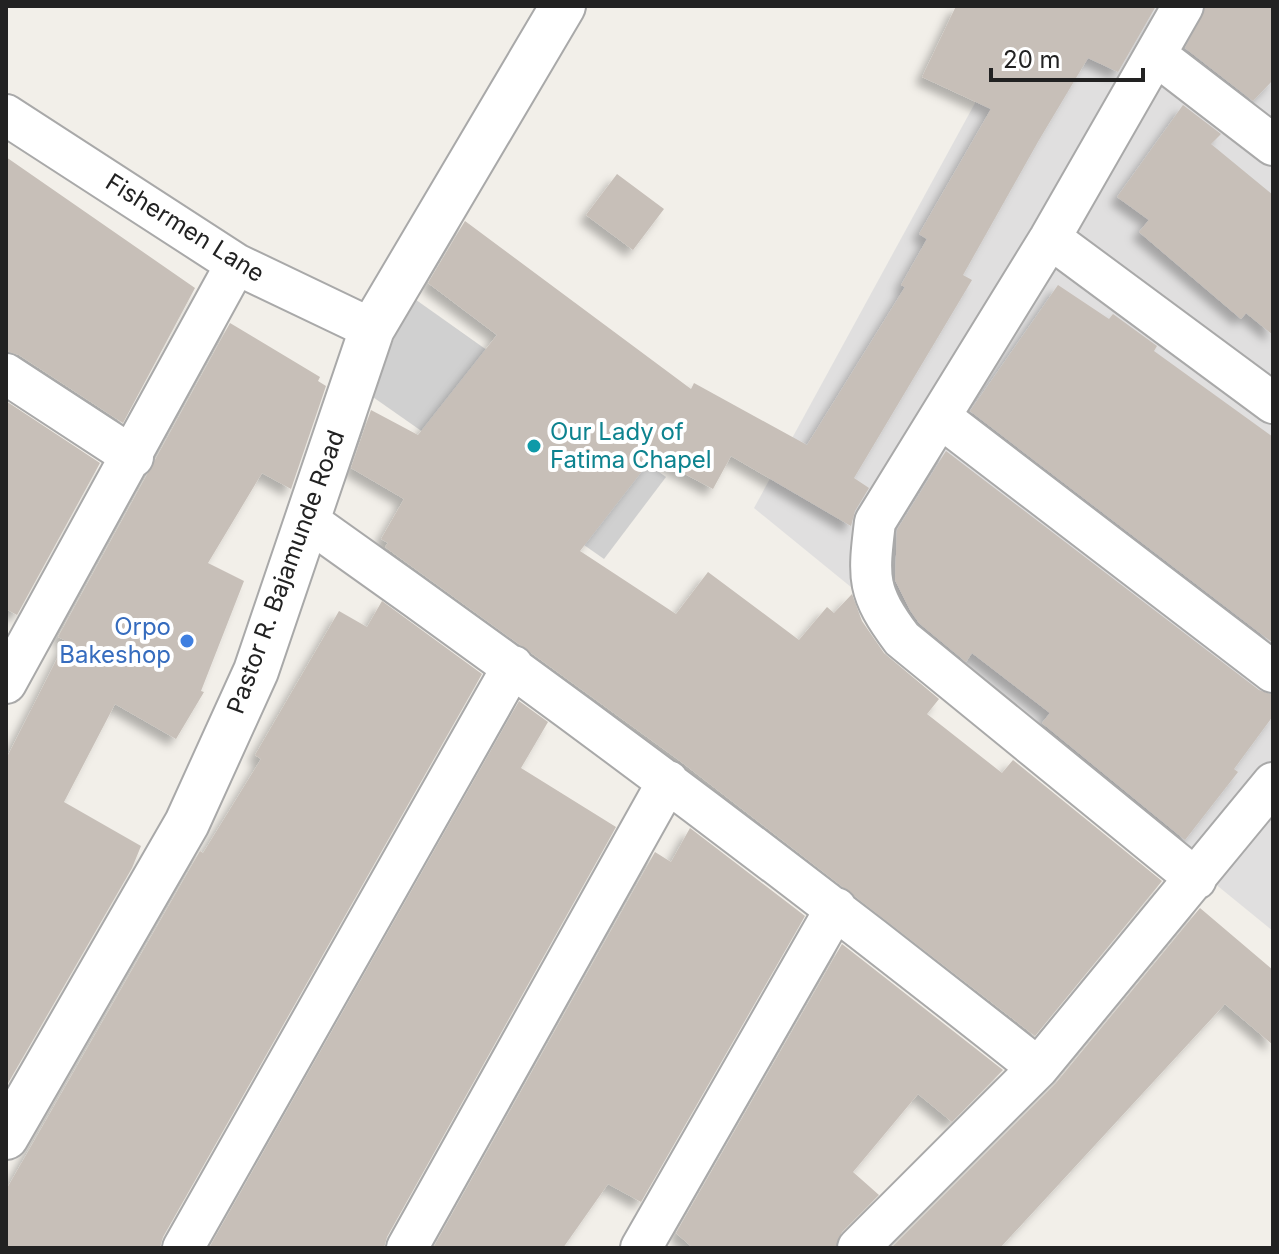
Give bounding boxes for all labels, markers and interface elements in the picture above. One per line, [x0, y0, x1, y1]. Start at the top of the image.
scale bar [991, 32, 1143, 82]
text: 20 m [1003, 45, 1061, 74]
street label: Fishermen Lane [101, 167, 270, 288]
place label: Our Lady of Fatima Chapel [550, 417, 712, 474]
street label: Pastor R. Bajamunde Road [221, 426, 350, 718]
marker: Our Lady of Fatima Chapel [525, 437, 543, 455]
place label: Orpo Bakeshop [59, 612, 171, 669]
marker: Orpo Bakeshop [178, 632, 196, 650]

